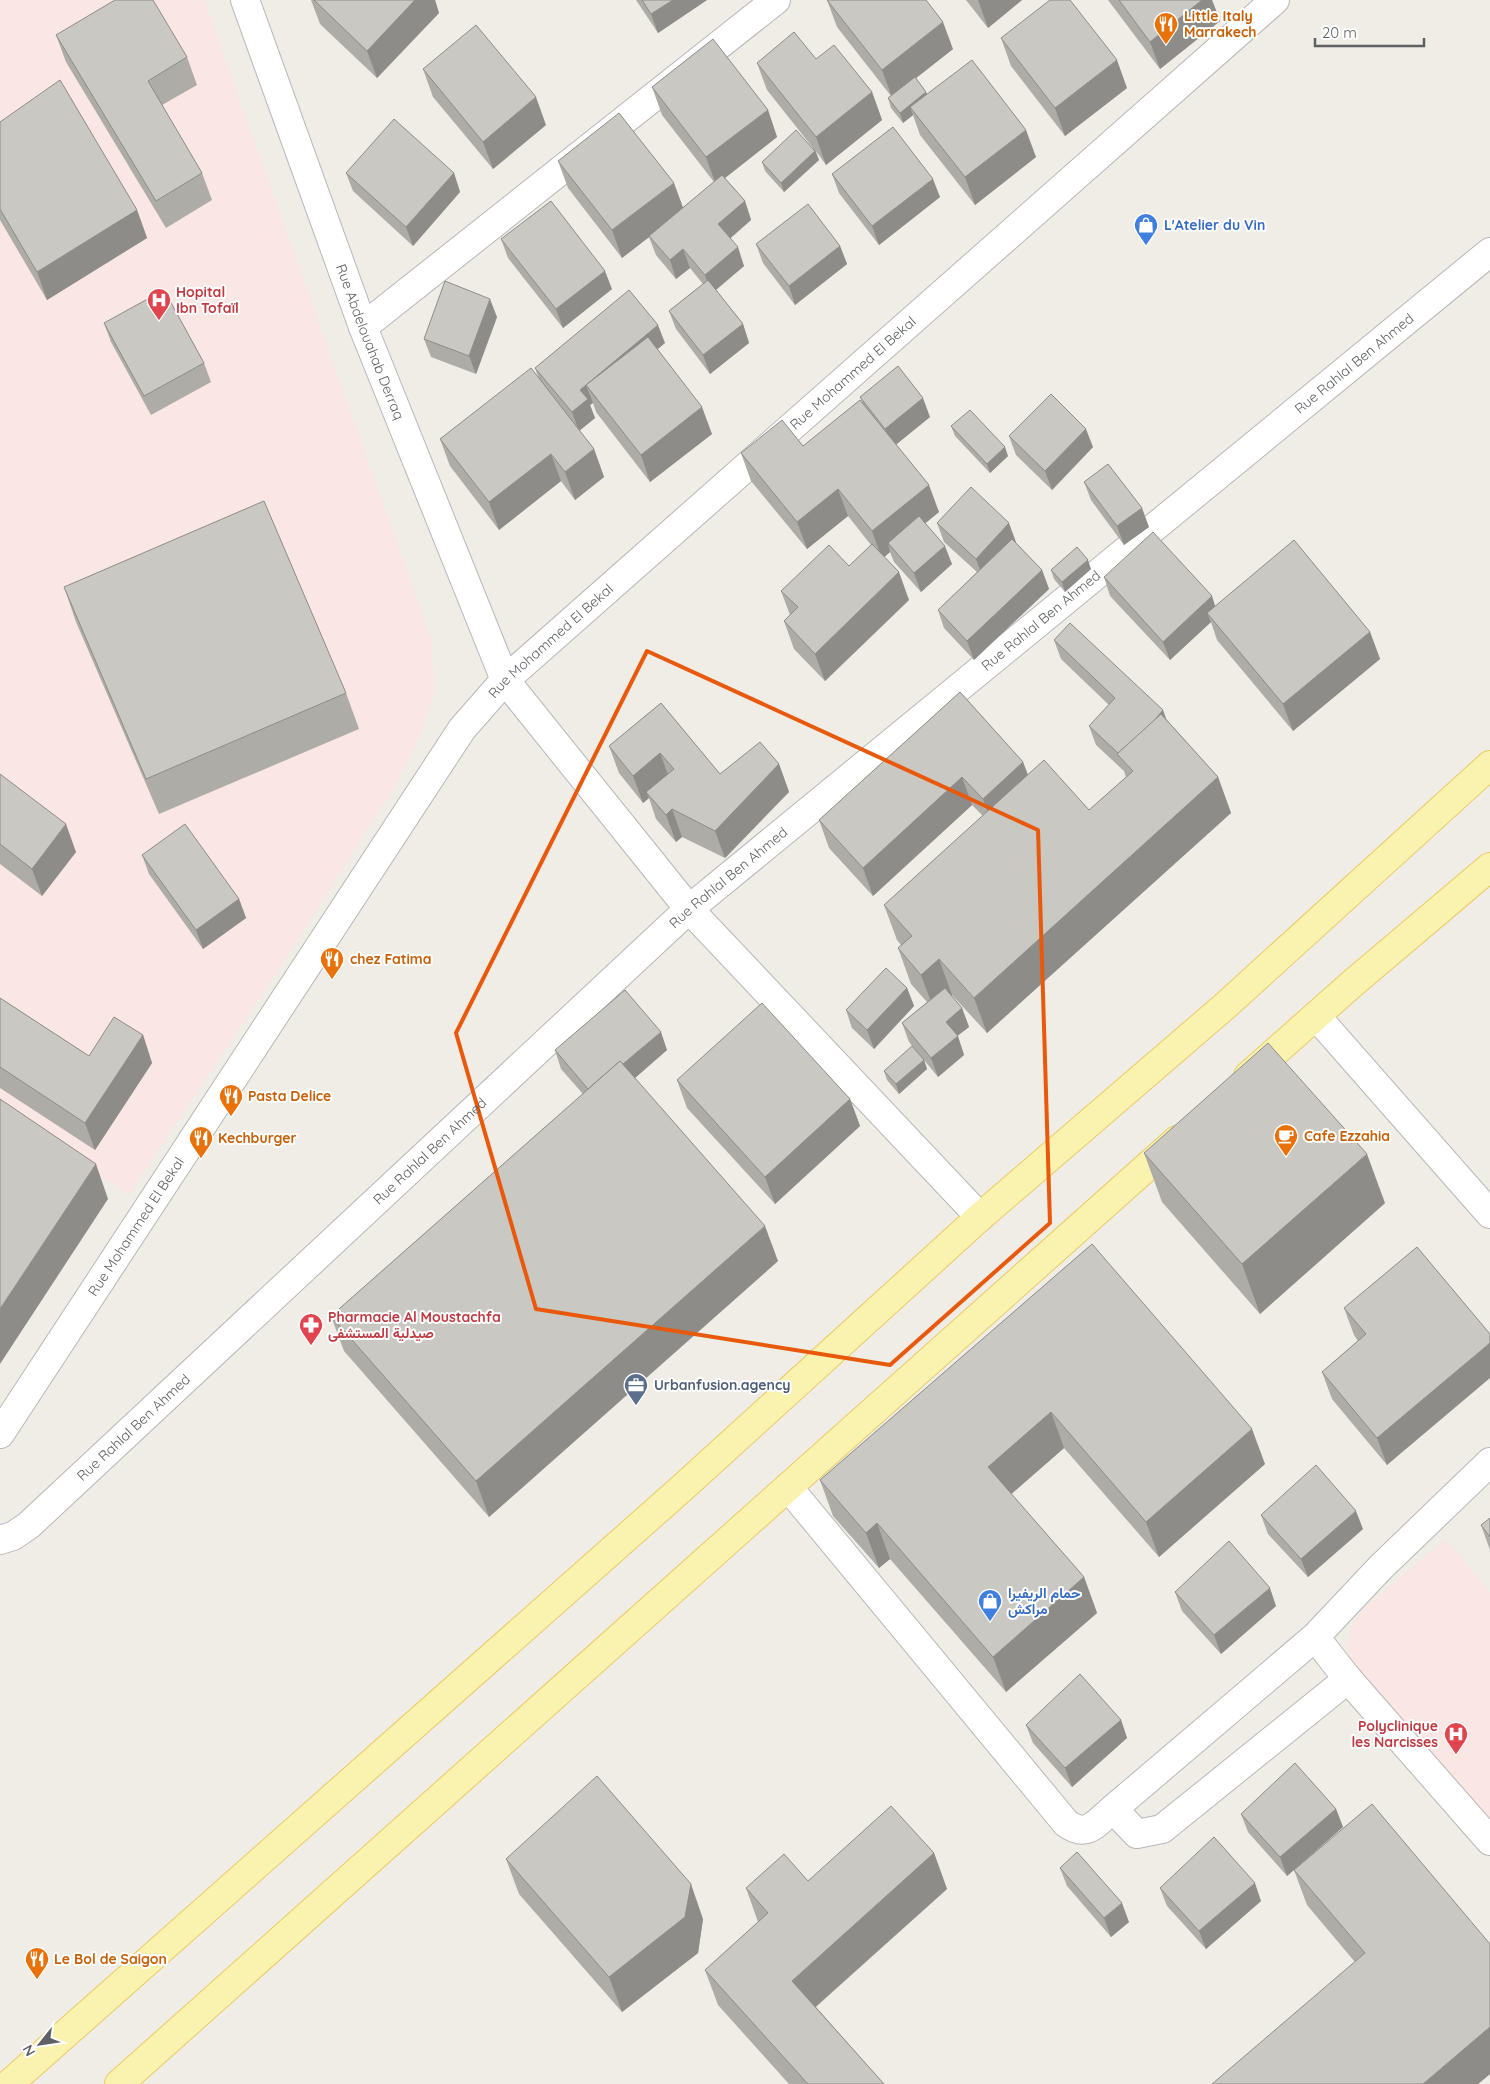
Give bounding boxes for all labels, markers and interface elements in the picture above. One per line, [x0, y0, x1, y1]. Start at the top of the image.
place label: Little Italy Marrakech [1184, 7, 1256, 41]
restaurant icon: Little Italy Marrakech [1153, 11, 1179, 45]
scale bar [1315, 15, 1424, 47]
text: 20 m [1322, 23, 1357, 42]
shop icon: L'Atelier du Vin [1133, 212, 1159, 246]
place label: L'Atelier du Vin [1164, 216, 1265, 234]
street label: Rue Abdelouahab Derraq [332, 262, 408, 422]
place label: Hopital Ibn Tofaïl [176, 283, 239, 317]
hospital icon: Hopital Ibn Tofaïl [146, 287, 172, 321]
street label: Rue Rahlal Ben Ahmed [1291, 309, 1417, 418]
street label: Rue Mohammed El Bekal [786, 312, 920, 433]
street label: Rue Rahlal Ben Ahmed [978, 566, 1104, 674]
street label: Rue Mohammed El Bekal [484, 580, 617, 702]
street label: Rue Rahlal Ben Ahmed [665, 823, 791, 932]
restaurant icon: chez Fatima [319, 946, 345, 980]
place label: chez Fatima [350, 950, 432, 968]
restaurant icon: Pasta Delice [218, 1083, 244, 1117]
place label: Pasta Delice [248, 1087, 331, 1105]
street label: Rue Rahlal Ben Ahmed [369, 1094, 490, 1208]
cafe icon: Cafe Ezzahia [1273, 1123, 1299, 1157]
restaurant icon: Kechburger [188, 1125, 214, 1159]
place label: Cafe Ezzahia [1304, 1127, 1390, 1145]
place label: Kechburger [218, 1129, 296, 1147]
street label: Rue Mohammed El Bekal [84, 1154, 188, 1299]
place label: Pharmacie Al Moustachfa صيدلية المستشفى [328, 1308, 501, 1342]
pharmacy icon: Pharmacie Al Moustachfa صيدلية المستشفى [298, 1312, 324, 1346]
street label: Rue Rahlal Ben Ahmed [73, 1370, 194, 1485]
office icon: Urbanfusion.agency [623, 1372, 649, 1406]
place label: Urbanfusion.agency [654, 1376, 790, 1394]
place label: حمام الريفيرا مراكش [1008, 1584, 1081, 1618]
shop icon: حمام الريفيرا مراكش [977, 1588, 1003, 1622]
place label: Polyclinique les Narcisses [1351, 1717, 1438, 1751]
hospital icon: Polyclinique les Narcisses [1443, 1721, 1469, 1755]
restaurant icon: Le Bol de Saigon [24, 1946, 50, 1980]
place label: Le Bol de Saigon [54, 1950, 167, 1968]
north arrow [15, 2019, 65, 2069]
text: N [18, 2042, 39, 2059]

